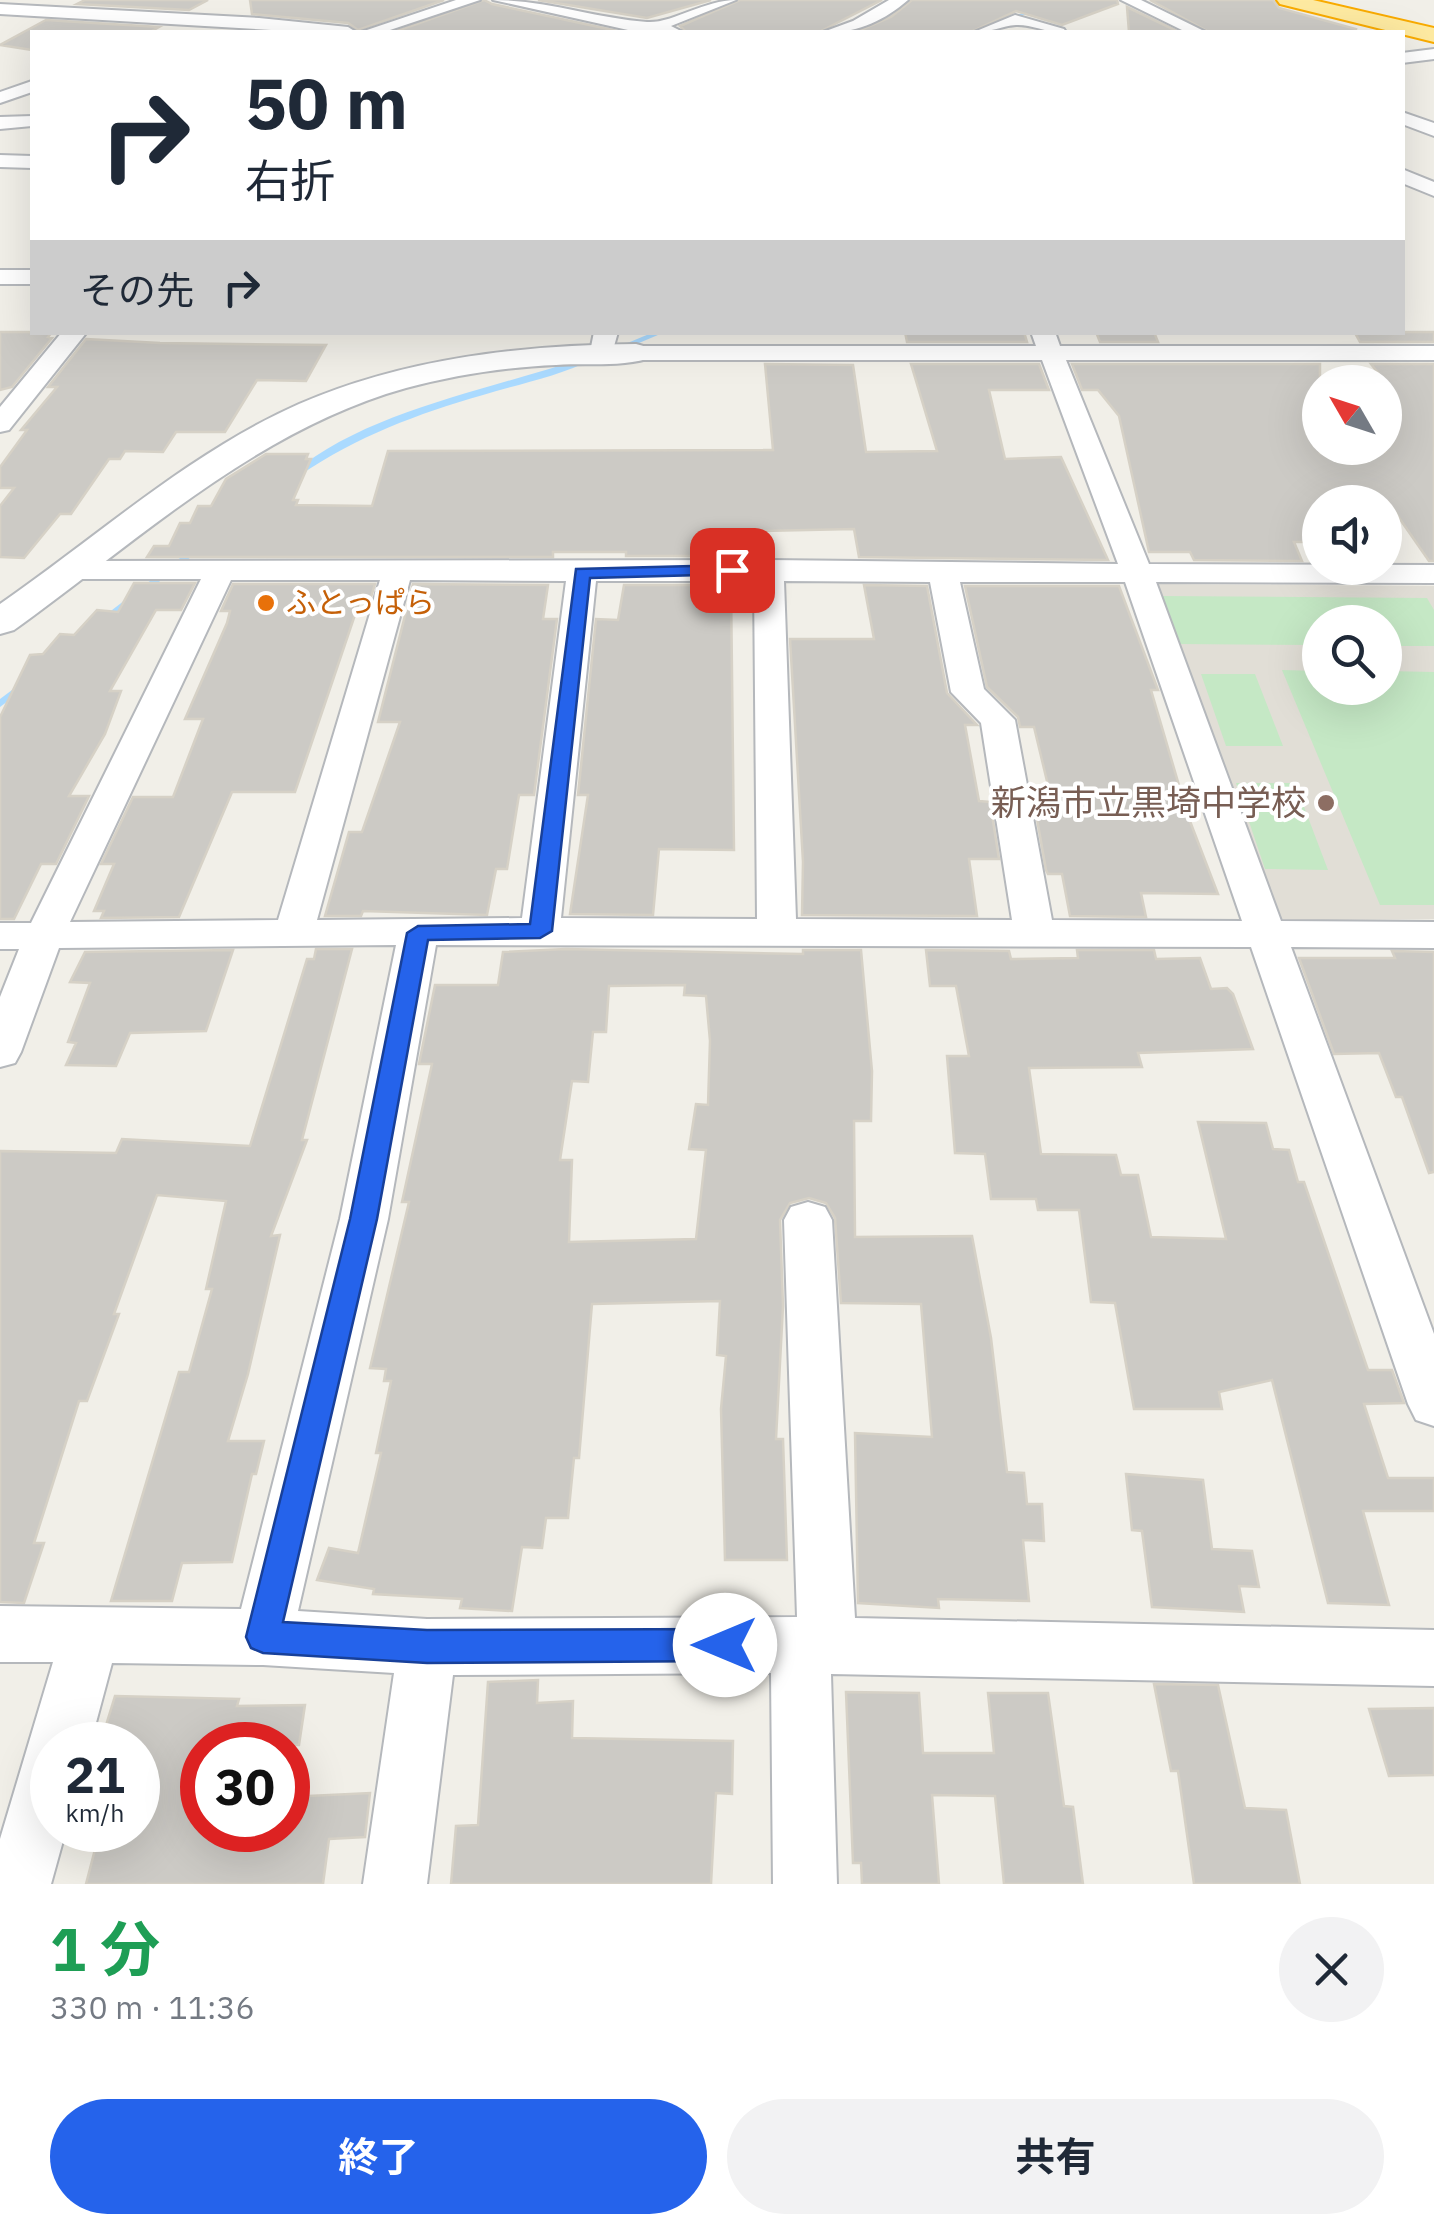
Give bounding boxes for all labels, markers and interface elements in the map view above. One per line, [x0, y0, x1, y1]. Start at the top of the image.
text: 50 m [245, 57, 408, 148]
icon: right [80, 70, 210, 200]
text: 右折 [245, 151, 335, 209]
icon: right [214, 260, 269, 315]
text: その先 [80, 265, 194, 314]
north arrow [1302, 365, 1402, 465]
map controls [1302, 365, 1402, 705]
button: sound [1302, 485, 1402, 585]
pin [690, 528, 775, 613]
icon: arrive [705, 543, 760, 598]
place label: ふとっぱら [286, 582, 435, 621]
marker: ふとっぱら [255, 592, 277, 614]
button: search [1302, 605, 1402, 705]
place label: 新潟市立黒埼中学校 [991, 779, 1306, 825]
marker: 新潟市立黒埼中学校 [1315, 792, 1337, 814]
position arrow [673, 1593, 777, 1697]
speed limit sign: 30 [180, 1722, 310, 1852]
text: 21 [65, 1742, 125, 1807]
text: km/h [66, 1796, 124, 1829]
text: 1 分 [50, 1909, 160, 1988]
button: close [1279, 1917, 1384, 2022]
text: 330 m · 11:36 [50, 1986, 255, 2028]
button: 終了 [50, 2099, 707, 2214]
button: 共有 [727, 2099, 1384, 2214]

